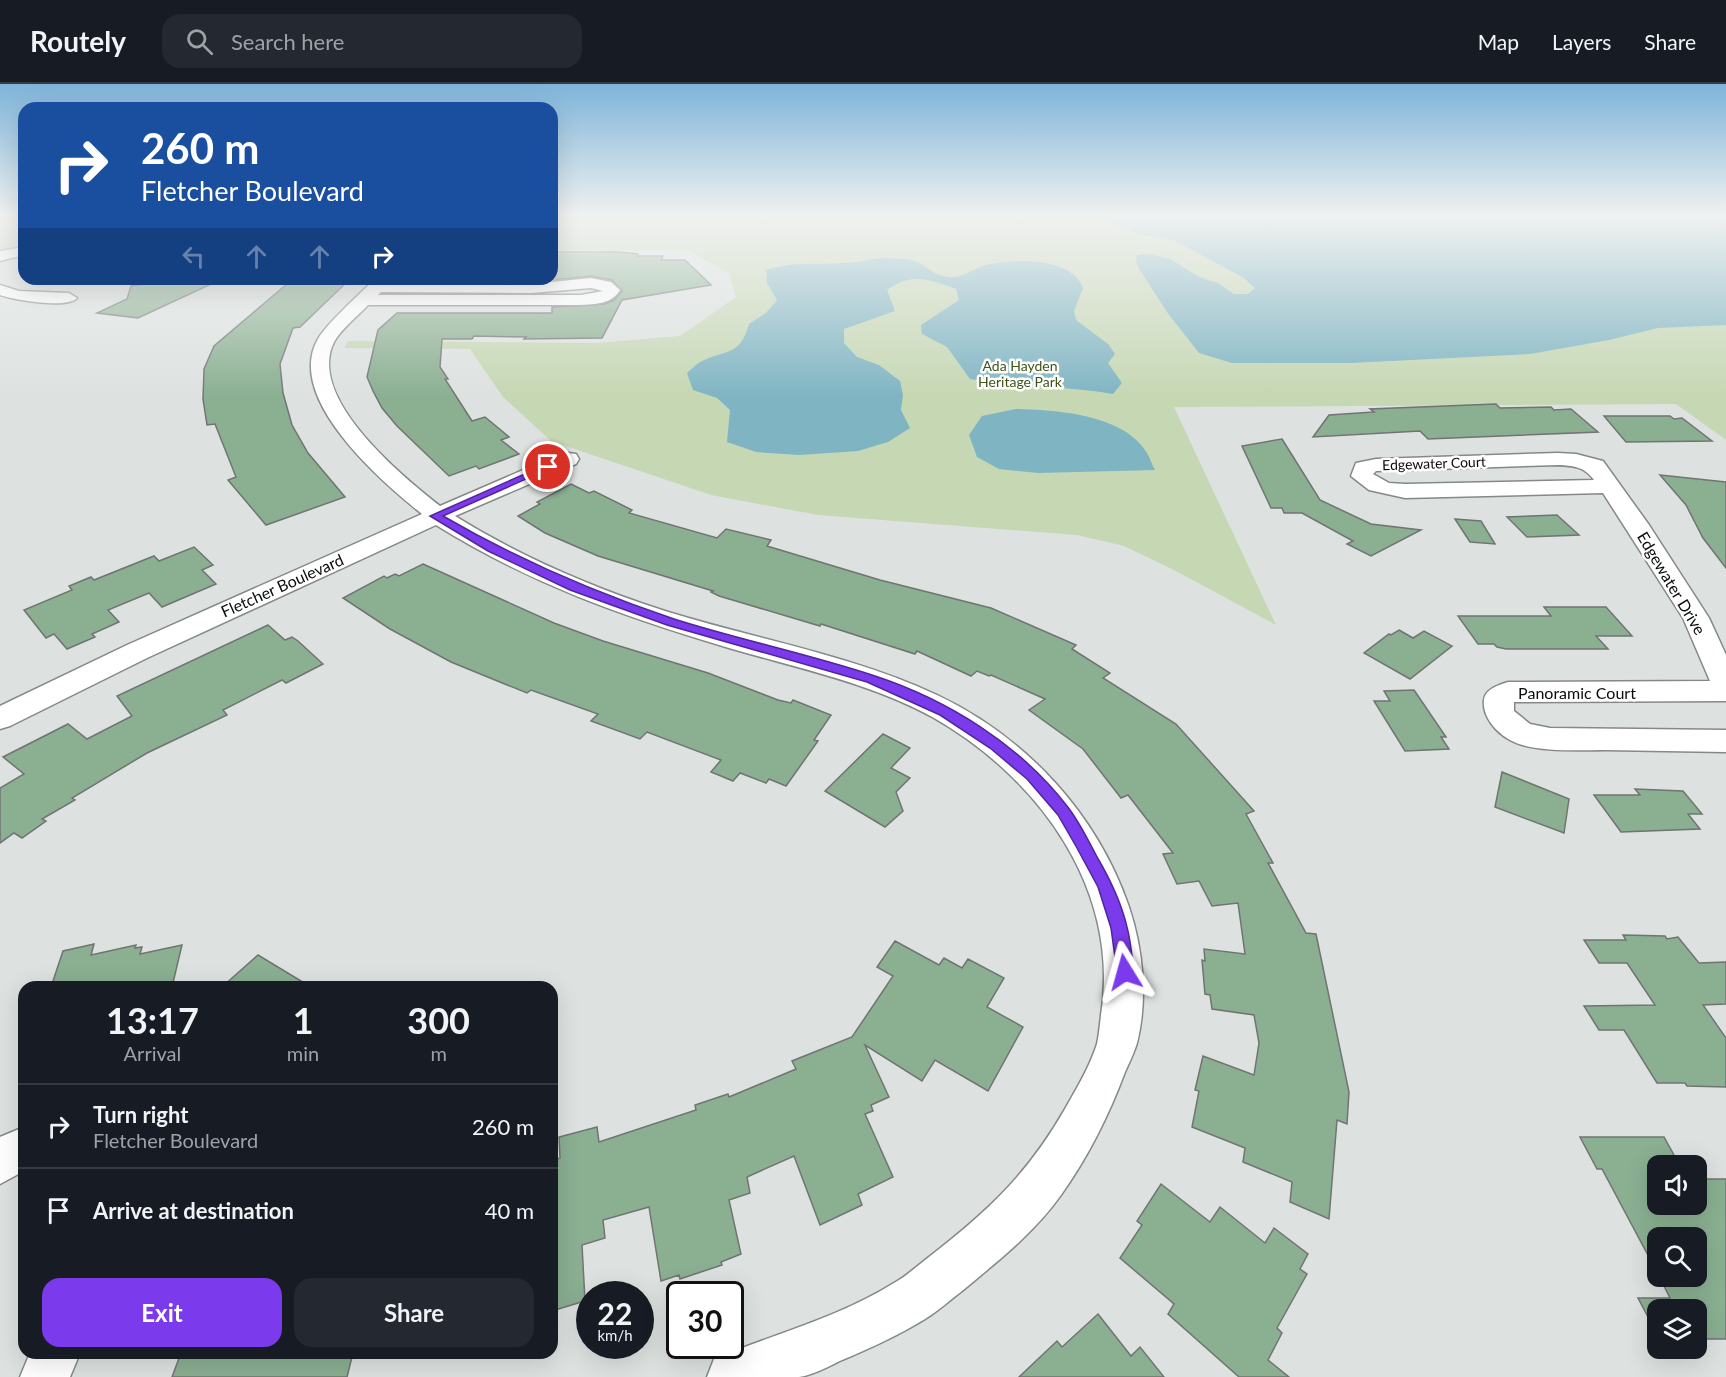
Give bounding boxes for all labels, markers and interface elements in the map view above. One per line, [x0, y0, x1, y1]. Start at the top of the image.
search box [162, 14, 582, 68]
text: Routely [30, 24, 126, 58]
icon: search [183, 25, 216, 58]
text: Search here [231, 28, 344, 55]
text: Map [1478, 29, 1519, 54]
text: Layers [1552, 29, 1611, 54]
text: Share [1644, 29, 1696, 54]
text: 260 m [141, 123, 259, 173]
icon: right [42, 126, 120, 204]
text: Fletcher Boulevard [141, 174, 364, 207]
icon: left [177, 240, 210, 273]
icon: ahead [240, 240, 273, 273]
icon: ahead [303, 240, 336, 273]
icon: right [366, 240, 399, 273]
park label: Ada Hayden Heritage Park [978, 357, 1063, 390]
pin [522, 441, 573, 492]
icon: arrive [531, 450, 564, 483]
street label: Edgewater Court [1382, 453, 1486, 473]
street label: Edgewater Drive [1634, 528, 1710, 638]
street label: Fletcher Boulevard [218, 549, 346, 621]
street label: Panoramic Court [1518, 683, 1636, 702]
position arrow [1093, 940, 1157, 1004]
text: 13:17 [106, 998, 199, 1042]
text: 1 [293, 998, 314, 1042]
text: 300 [407, 998, 470, 1042]
text: Arrival [124, 1041, 181, 1065]
text: min [287, 1041, 319, 1065]
text: m [430, 1041, 447, 1065]
text: Turn right [93, 1101, 188, 1128]
icon: right [42, 1110, 75, 1143]
text: 260 m [472, 1113, 534, 1140]
text: Fletcher Boulevard [93, 1128, 258, 1152]
map controls [1647, 1155, 1707, 1359]
button: sound [1647, 1155, 1707, 1215]
icon: arrive [42, 1194, 75, 1227]
text: Arrive at destination [93, 1197, 294, 1224]
text: 40 m [485, 1197, 534, 1224]
button: search [1647, 1227, 1707, 1287]
button: Exit [42, 1278, 282, 1347]
button: Share [294, 1278, 534, 1347]
speed limit sign: 30 [666, 1281, 744, 1359]
text: 22 [598, 1295, 632, 1331]
button: layers [1647, 1299, 1707, 1359]
text: km/h [597, 1326, 633, 1344]

